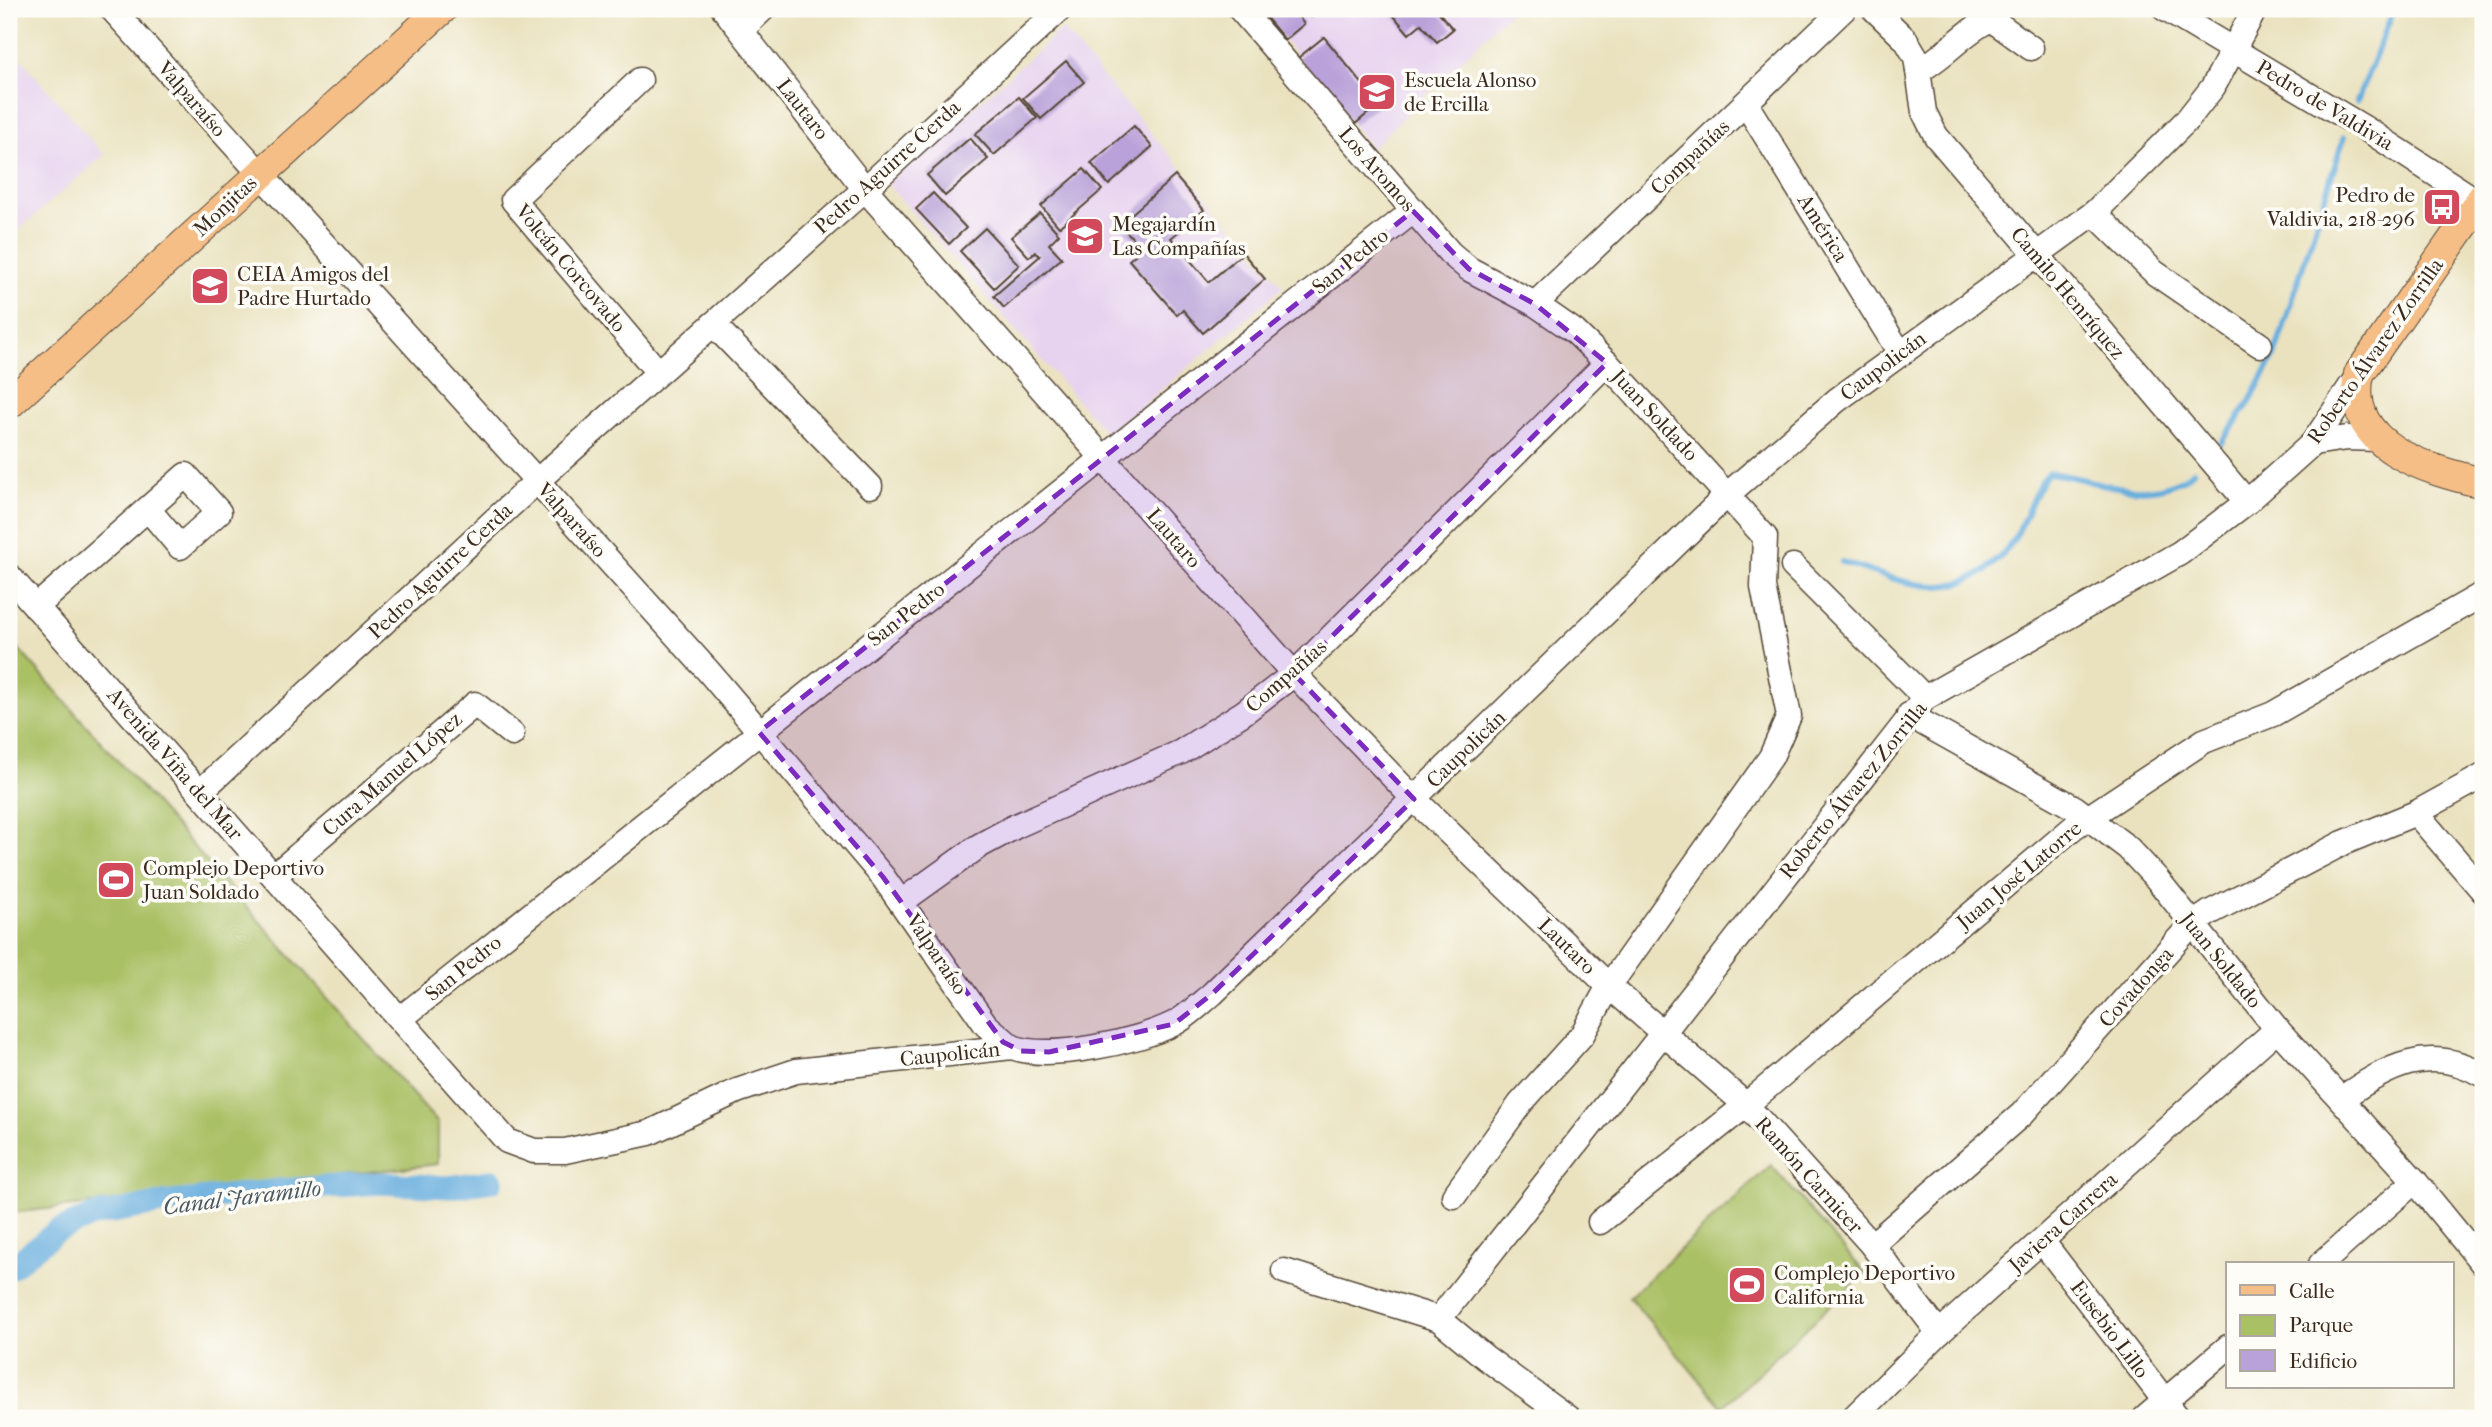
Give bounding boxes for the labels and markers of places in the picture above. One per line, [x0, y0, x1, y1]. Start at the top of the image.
place label: Escuela Alonso de Ercilla [1404, 68, 1536, 116]
school or university icon: Escuela Alonso de Ercilla [1356, 71, 1398, 113]
place label: Pedro de Valdivia, 218-296 [2266, 183, 2416, 231]
bus stop icon: Pedro de Valdivia, 218-296 [2421, 186, 2463, 228]
place label: Megajardín Las Compañías [1112, 212, 1246, 260]
school or university icon: Megajardín Las Compañías [1064, 215, 1106, 257]
place label: CEIA Amigos del Padre Hurtado [237, 262, 389, 310]
school or university icon: CEIA Amigos del Padre Hurtado [189, 265, 231, 307]
place label: Complejo Deportivo Juan Soldado [141, 856, 324, 904]
sports icon: Complejo Deportivo Juan Soldado [95, 859, 137, 901]
place label: Complejo Deportivo California [1774, 1261, 1955, 1309]
sports icon: Complejo Deportivo California [1726, 1264, 1768, 1306]

